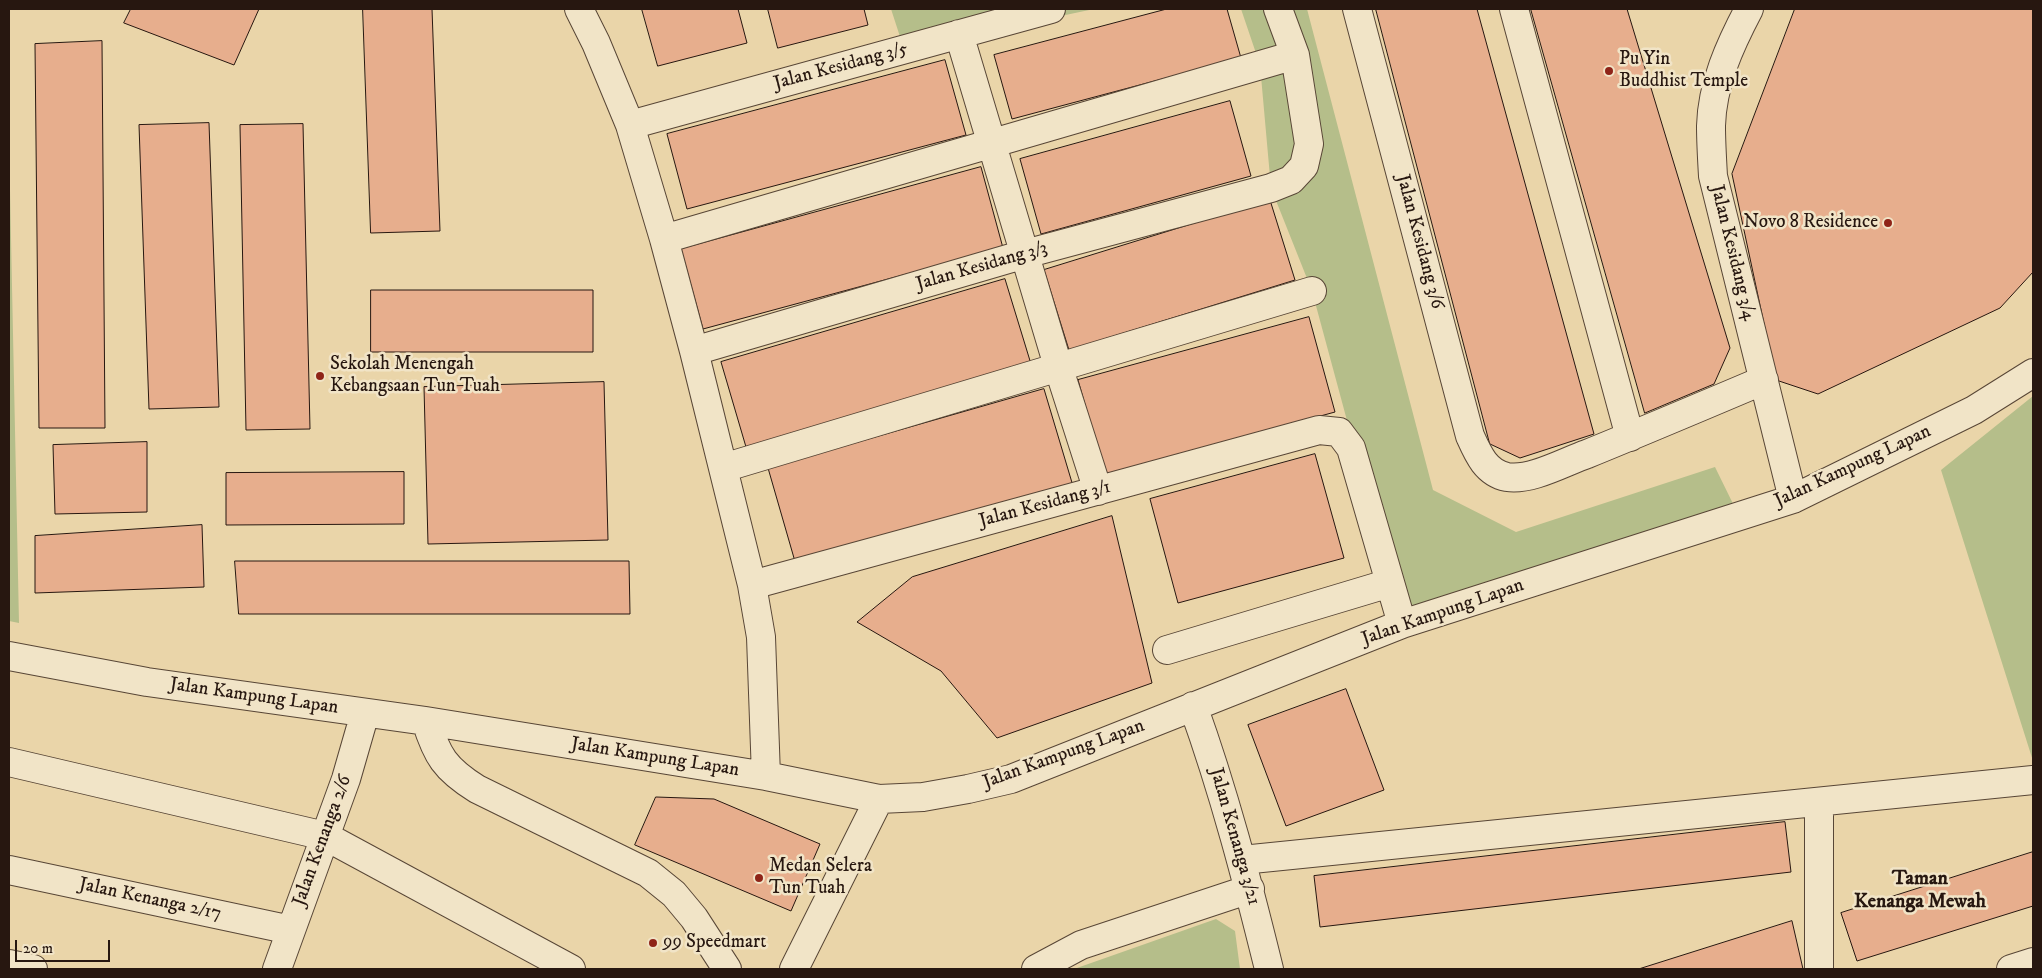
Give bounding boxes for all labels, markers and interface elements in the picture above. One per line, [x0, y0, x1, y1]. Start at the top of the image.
street label: Jalan Kesidang 3/5 [771, 38, 911, 96]
place label: Pu Yin Buddhist Temple [1619, 49, 1748, 93]
marker: Pu Yin Buddhist Temple [1603, 65, 1615, 77]
street label: Jalan Kesidang 3/6 [1390, 172, 1448, 312]
street label: Jalan Kesidang 3/4 [1704, 183, 1760, 323]
place label: Novo 8 Residence [1743, 212, 1878, 234]
marker: Novo 8 Residence [1882, 217, 1894, 229]
street label: Jalan Kesidang 3/3 [914, 237, 1050, 297]
place label: Sekolah Menengah Kebangsaan Tun Tuah [330, 354, 500, 398]
marker: Sekolah Menengah Kebangsaan Tun Tuah [314, 370, 326, 382]
street label: Jalan Kampung Lapan [1771, 421, 1935, 513]
street label: Jalan Kesidang 3/1 [977, 476, 1113, 534]
street label: Jalan Kampung Lapan [1359, 575, 1527, 651]
street label: Jalan Kampung Lapan [168, 674, 340, 720]
street label: Jalan Kampung Lapan [980, 715, 1148, 795]
street label: Jalan Kampung Lapan [569, 733, 741, 783]
street label: Jalan Kenanga 3/21 [1203, 766, 1265, 908]
street label: Jalan Kenanga 2/6 [289, 772, 357, 910]
place label: Medan Selera Tun Tuah [769, 856, 872, 900]
district label: Taman Kenanga Mewah [1854, 868, 1986, 915]
marker: Medan Selera Tun Tuah [753, 872, 765, 884]
street label: Jalan Kenanga 2/17 [77, 874, 223, 926]
scale bar [18, 930, 112, 962]
place label: 99 Speedmart [663, 932, 766, 954]
marker: 99 Speedmart [647, 937, 659, 949]
text: 20 m [23, 939, 53, 958]

